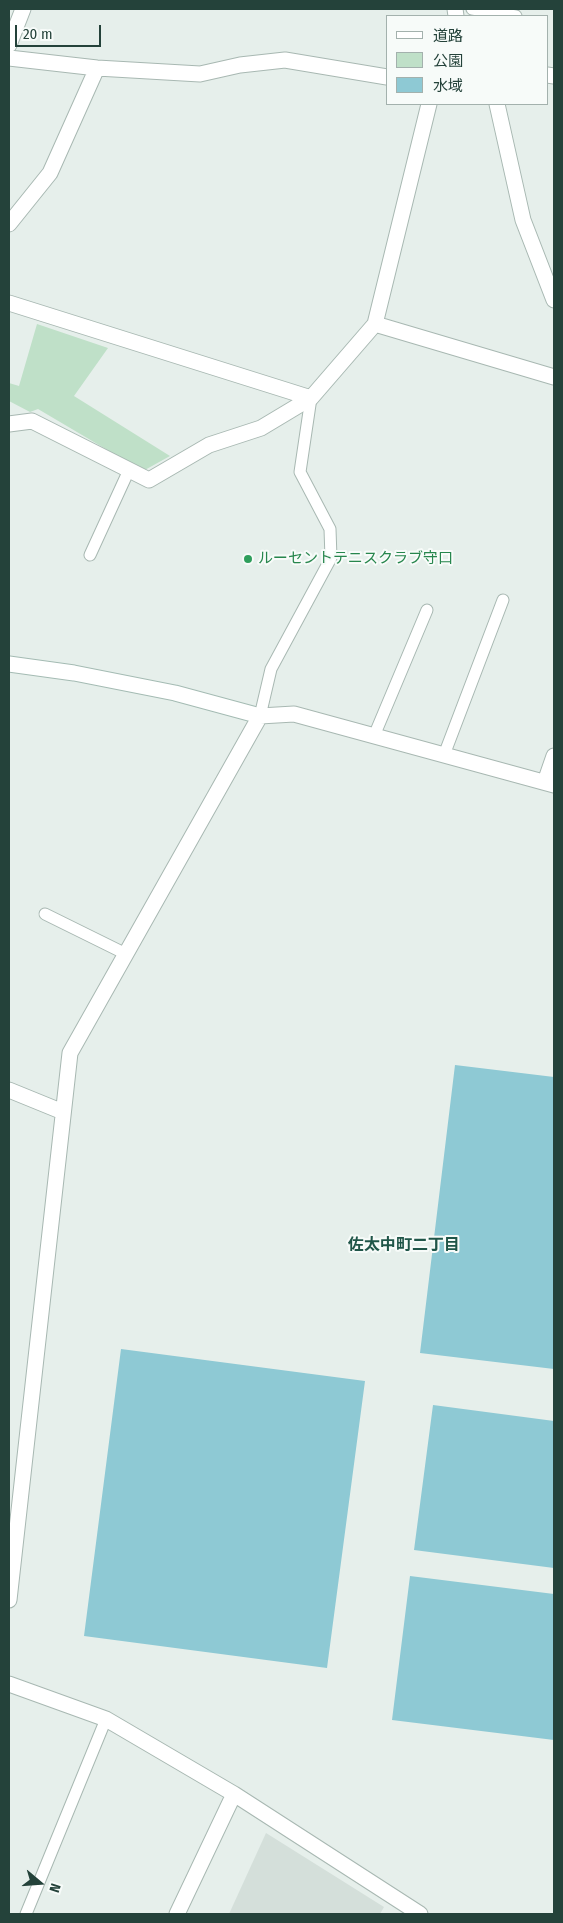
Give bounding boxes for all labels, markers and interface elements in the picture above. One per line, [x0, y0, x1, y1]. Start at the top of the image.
scale bar [18, 15, 104, 47]
legend [386, 15, 548, 105]
text: 20 m [23, 25, 53, 43]
text: 道路 [433, 27, 463, 45]
text: 公園 [433, 52, 463, 70]
text: 水域 [433, 77, 463, 95]
place label: ルーセントテニスクラブ守口 [258, 550, 453, 568]
marker: ルーセントテニスクラブ守口 [242, 553, 254, 565]
district label: 佐太中町二丁目 [348, 1236, 460, 1256]
north arrow [15, 1858, 65, 1908]
text: N [45, 1881, 64, 1894]

